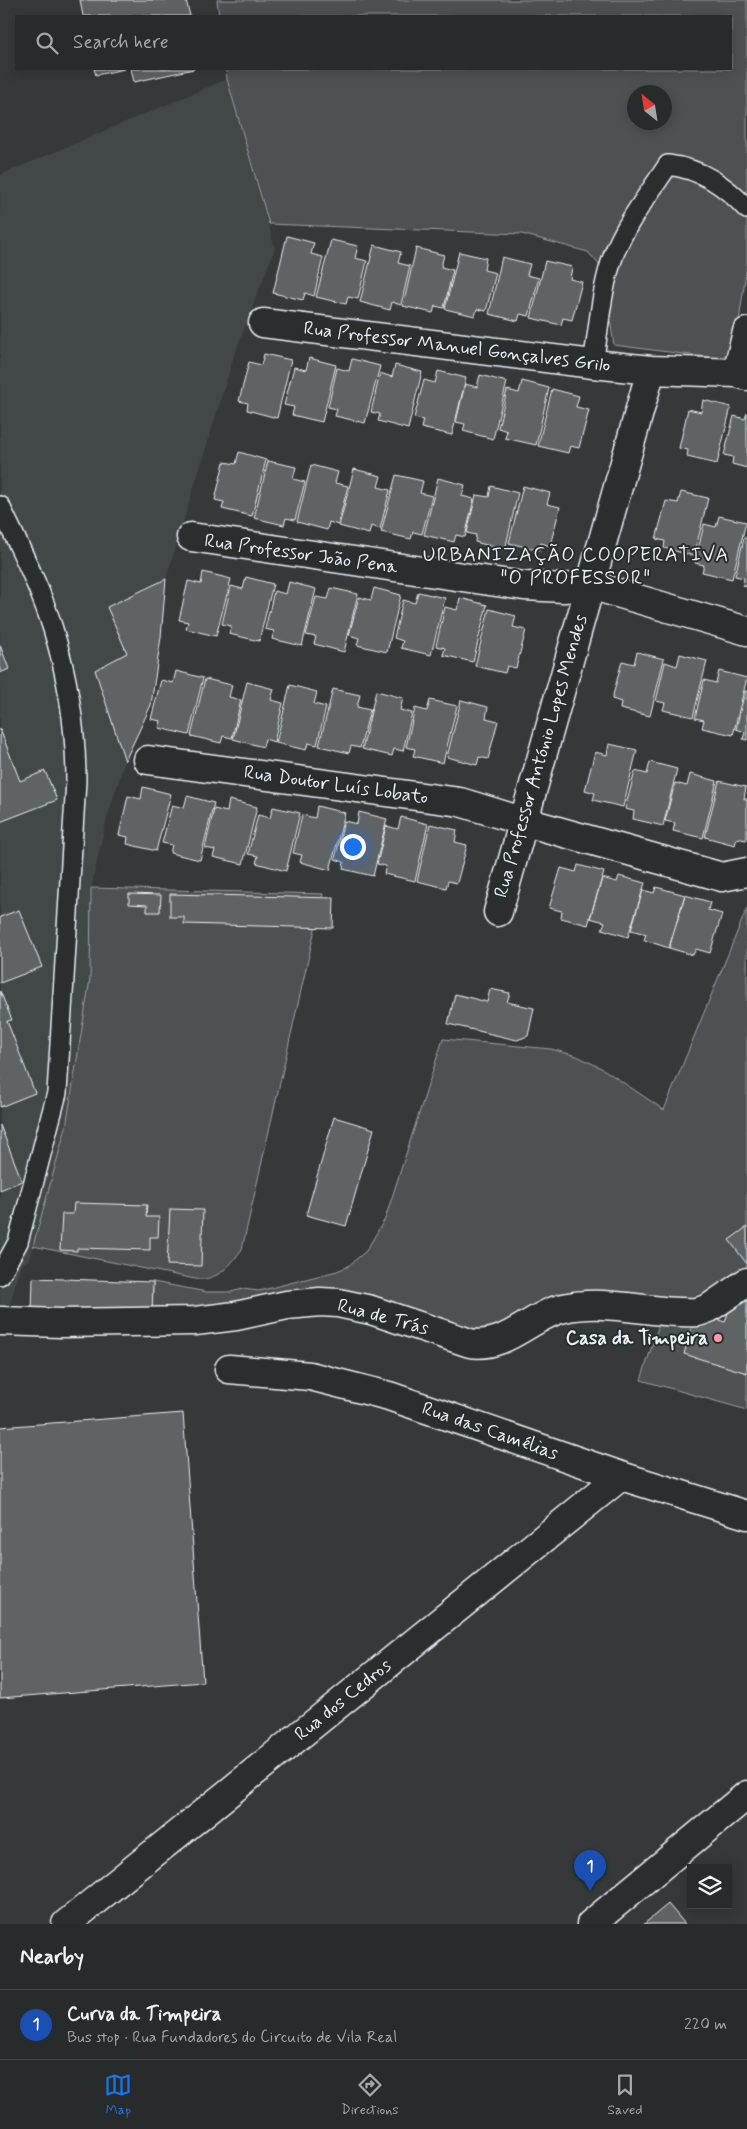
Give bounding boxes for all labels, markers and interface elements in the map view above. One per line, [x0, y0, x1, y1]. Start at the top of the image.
search box [15, 15, 732, 70]
icon: search [33, 29, 61, 57]
text: Search here [73, 30, 169, 55]
north arrow [627, 85, 672, 130]
street label: Rua Professor Manuel Gonçalves Grilo [302, 316, 612, 378]
street label: Rua Professor João Pena [203, 528, 400, 580]
district label: URBANIZAÇÃO COOPERATIVA "O PROFESSOR" [423, 542, 729, 592]
street label: Rua Professor António Lopes Mendes [489, 611, 594, 901]
street label: Rua Doutor Luís Lobato [242, 760, 430, 810]
your location [340, 834, 366, 860]
street label: Rua de Trás [335, 1293, 432, 1341]
place label: Casa da Timpeira [566, 1326, 708, 1351]
marker: Casa da Timpeira [712, 1332, 724, 1344]
street label: Rua das Camélias [418, 1396, 562, 1466]
street label: Rua dos Cedros [289, 1653, 397, 1747]
pin: 1 [574, 1850, 606, 1891]
map controls [687, 1864, 732, 1909]
button: layers [687, 1864, 732, 1909]
text: Nearby [20, 1943, 84, 1971]
text: Curva da Timpeira [67, 2002, 222, 2027]
text: 1 [32, 2014, 40, 2035]
text: 220 m [684, 2014, 727, 2035]
text: Bus stop · Rua Fundadores do Circuito de Vila Real [67, 2027, 397, 2048]
tab: Map [104, 2071, 132, 2119]
tab: Directions [341, 2071, 399, 2119]
tab: Saved [607, 2071, 643, 2119]

